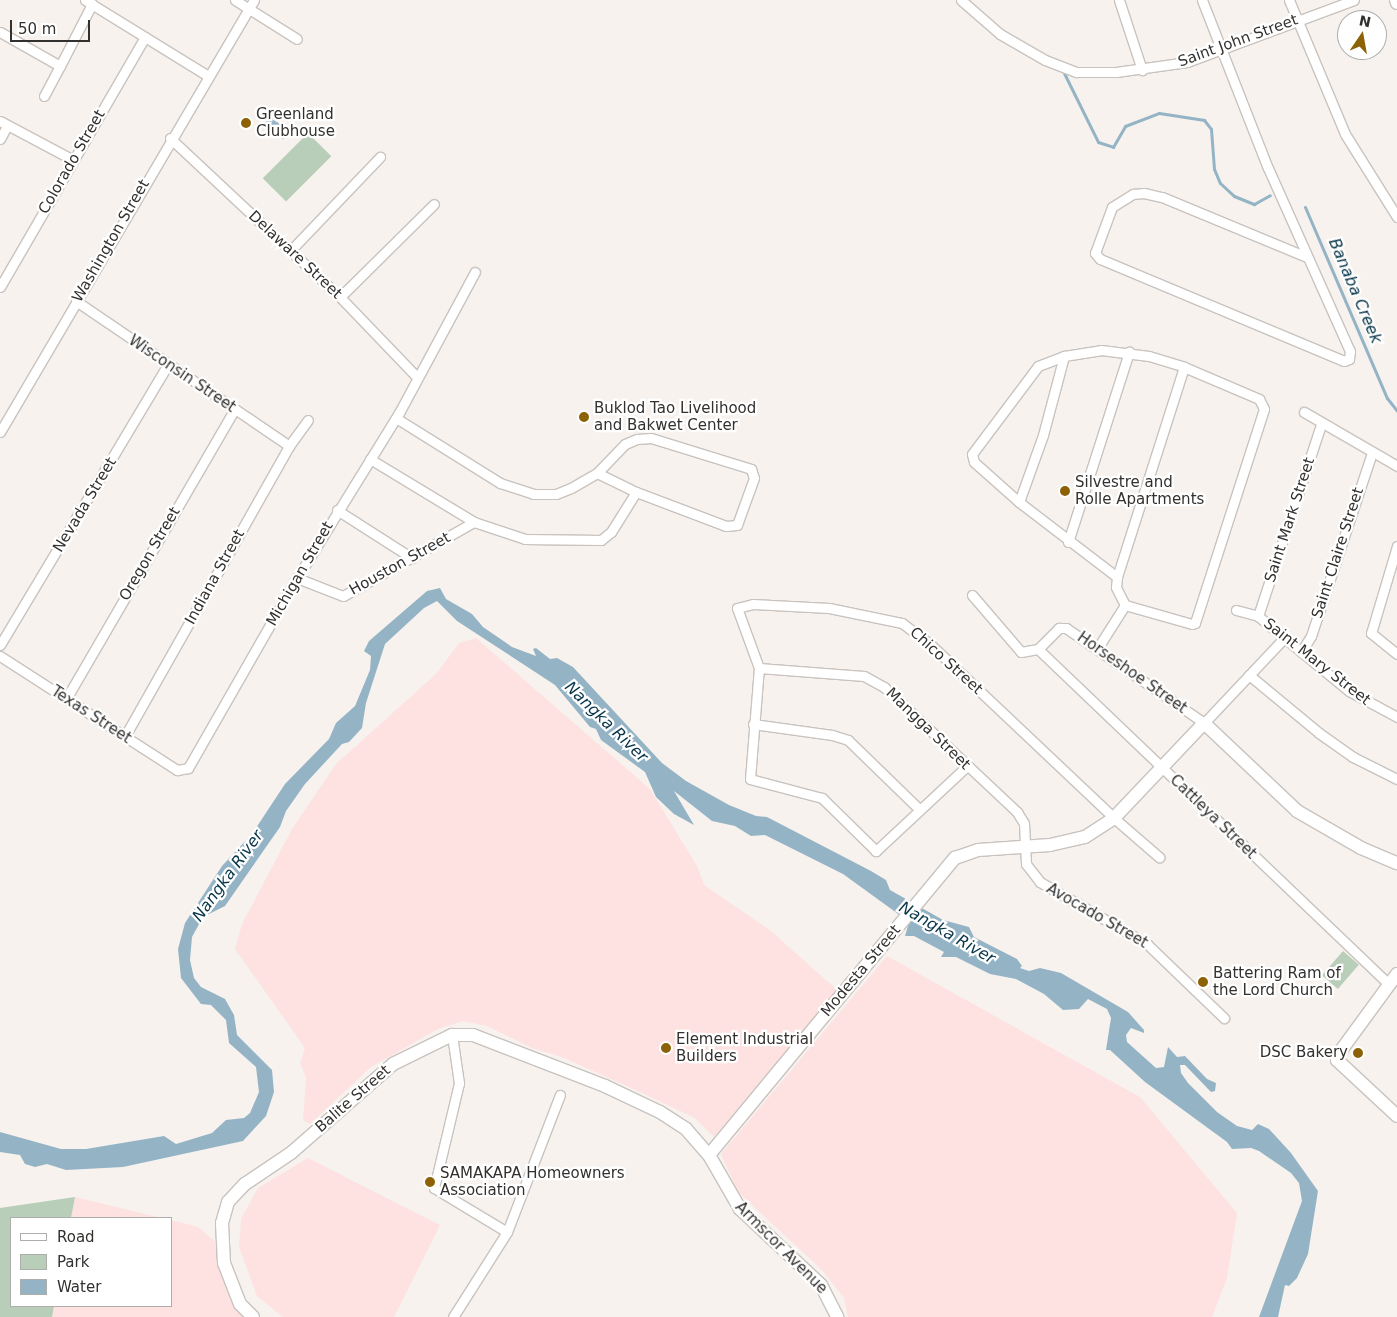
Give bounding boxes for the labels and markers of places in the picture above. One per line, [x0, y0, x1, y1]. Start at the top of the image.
place label: Greenland Clubhouse [256, 105, 335, 140]
marker: Greenland Clubhouse [240, 117, 252, 129]
place label: Buklod Tao Livelihood and Bakwet Center [594, 399, 756, 434]
marker: Buklod Tao Livelihood and Bakwet Center [578, 411, 590, 423]
place label: Silvestre and Rolle Apartments [1075, 473, 1204, 508]
marker: Silvestre and Rolle Apartments [1059, 485, 1071, 497]
place label: Battering Ram of the Lord Church [1213, 964, 1341, 999]
marker: Battering Ram of the Lord Church [1197, 976, 1209, 988]
place label: Element Industrial Builders [676, 1030, 813, 1065]
marker: Element Industrial Builders [660, 1042, 672, 1054]
place label: DSC Bakery [1260, 1044, 1348, 1062]
marker: DSC Bakery [1352, 1047, 1364, 1059]
place label: SAMAKAPA Homeowners Association [440, 1164, 625, 1199]
marker: SAMAKAPA Homeowners Association [424, 1176, 436, 1188]

